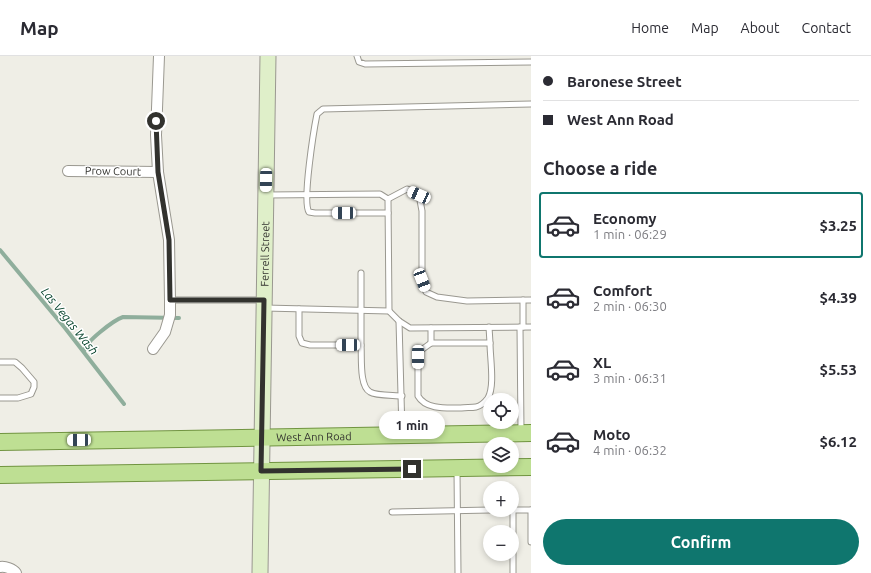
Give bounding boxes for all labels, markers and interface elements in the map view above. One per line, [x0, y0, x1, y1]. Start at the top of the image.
text: Map [20, 17, 59, 39]
text: Home [631, 20, 669, 36]
text: Map [691, 20, 719, 36]
text: About [741, 20, 780, 36]
text: Contact [802, 20, 851, 36]
text: Baronese Street [567, 73, 682, 90]
text: West Ann Road [567, 111, 674, 128]
route start [147, 112, 165, 130]
text: Choose a ride [543, 158, 657, 178]
street label: Prow Court [85, 165, 142, 178]
car [260, 168, 272, 192]
car [406, 185, 432, 205]
car [332, 207, 356, 219]
icon: car [545, 207, 581, 243]
text: Economy [593, 210, 657, 227]
text: $3.25 [819, 217, 857, 234]
street label: Ferrell Street [258, 221, 271, 287]
text: 1 min · 06:29 [593, 227, 667, 241]
car [412, 267, 432, 293]
icon: car [545, 279, 581, 315]
text: Comfort [593, 282, 652, 299]
water label: Las Vegas Wash [39, 285, 101, 357]
text: $4.39 [819, 289, 857, 306]
text: 2 min · 06:30 [593, 299, 667, 313]
car [336, 339, 360, 351]
car [412, 345, 424, 369]
icon: car [545, 351, 581, 387]
text: XL [593, 354, 611, 371]
text: $5.53 [819, 361, 857, 378]
text: 3 min · 06:31 [593, 371, 667, 385]
map controls [483, 393, 519, 561]
button: locate [483, 393, 519, 429]
callout: 1 min [379, 411, 445, 439]
text: 1 min [396, 418, 428, 432]
icon: car [545, 423, 581, 459]
text: Moto [593, 426, 631, 443]
street label: West Ann Road [276, 430, 352, 443]
text: $6.12 [819, 433, 857, 450]
car [67, 434, 91, 446]
button: layers [483, 437, 519, 473]
text: 4 min · 06:32 [593, 443, 667, 457]
route end [403, 460, 421, 478]
button: + [483, 481, 519, 517]
button: Confirm [543, 519, 859, 565]
button: − [483, 525, 519, 561]

